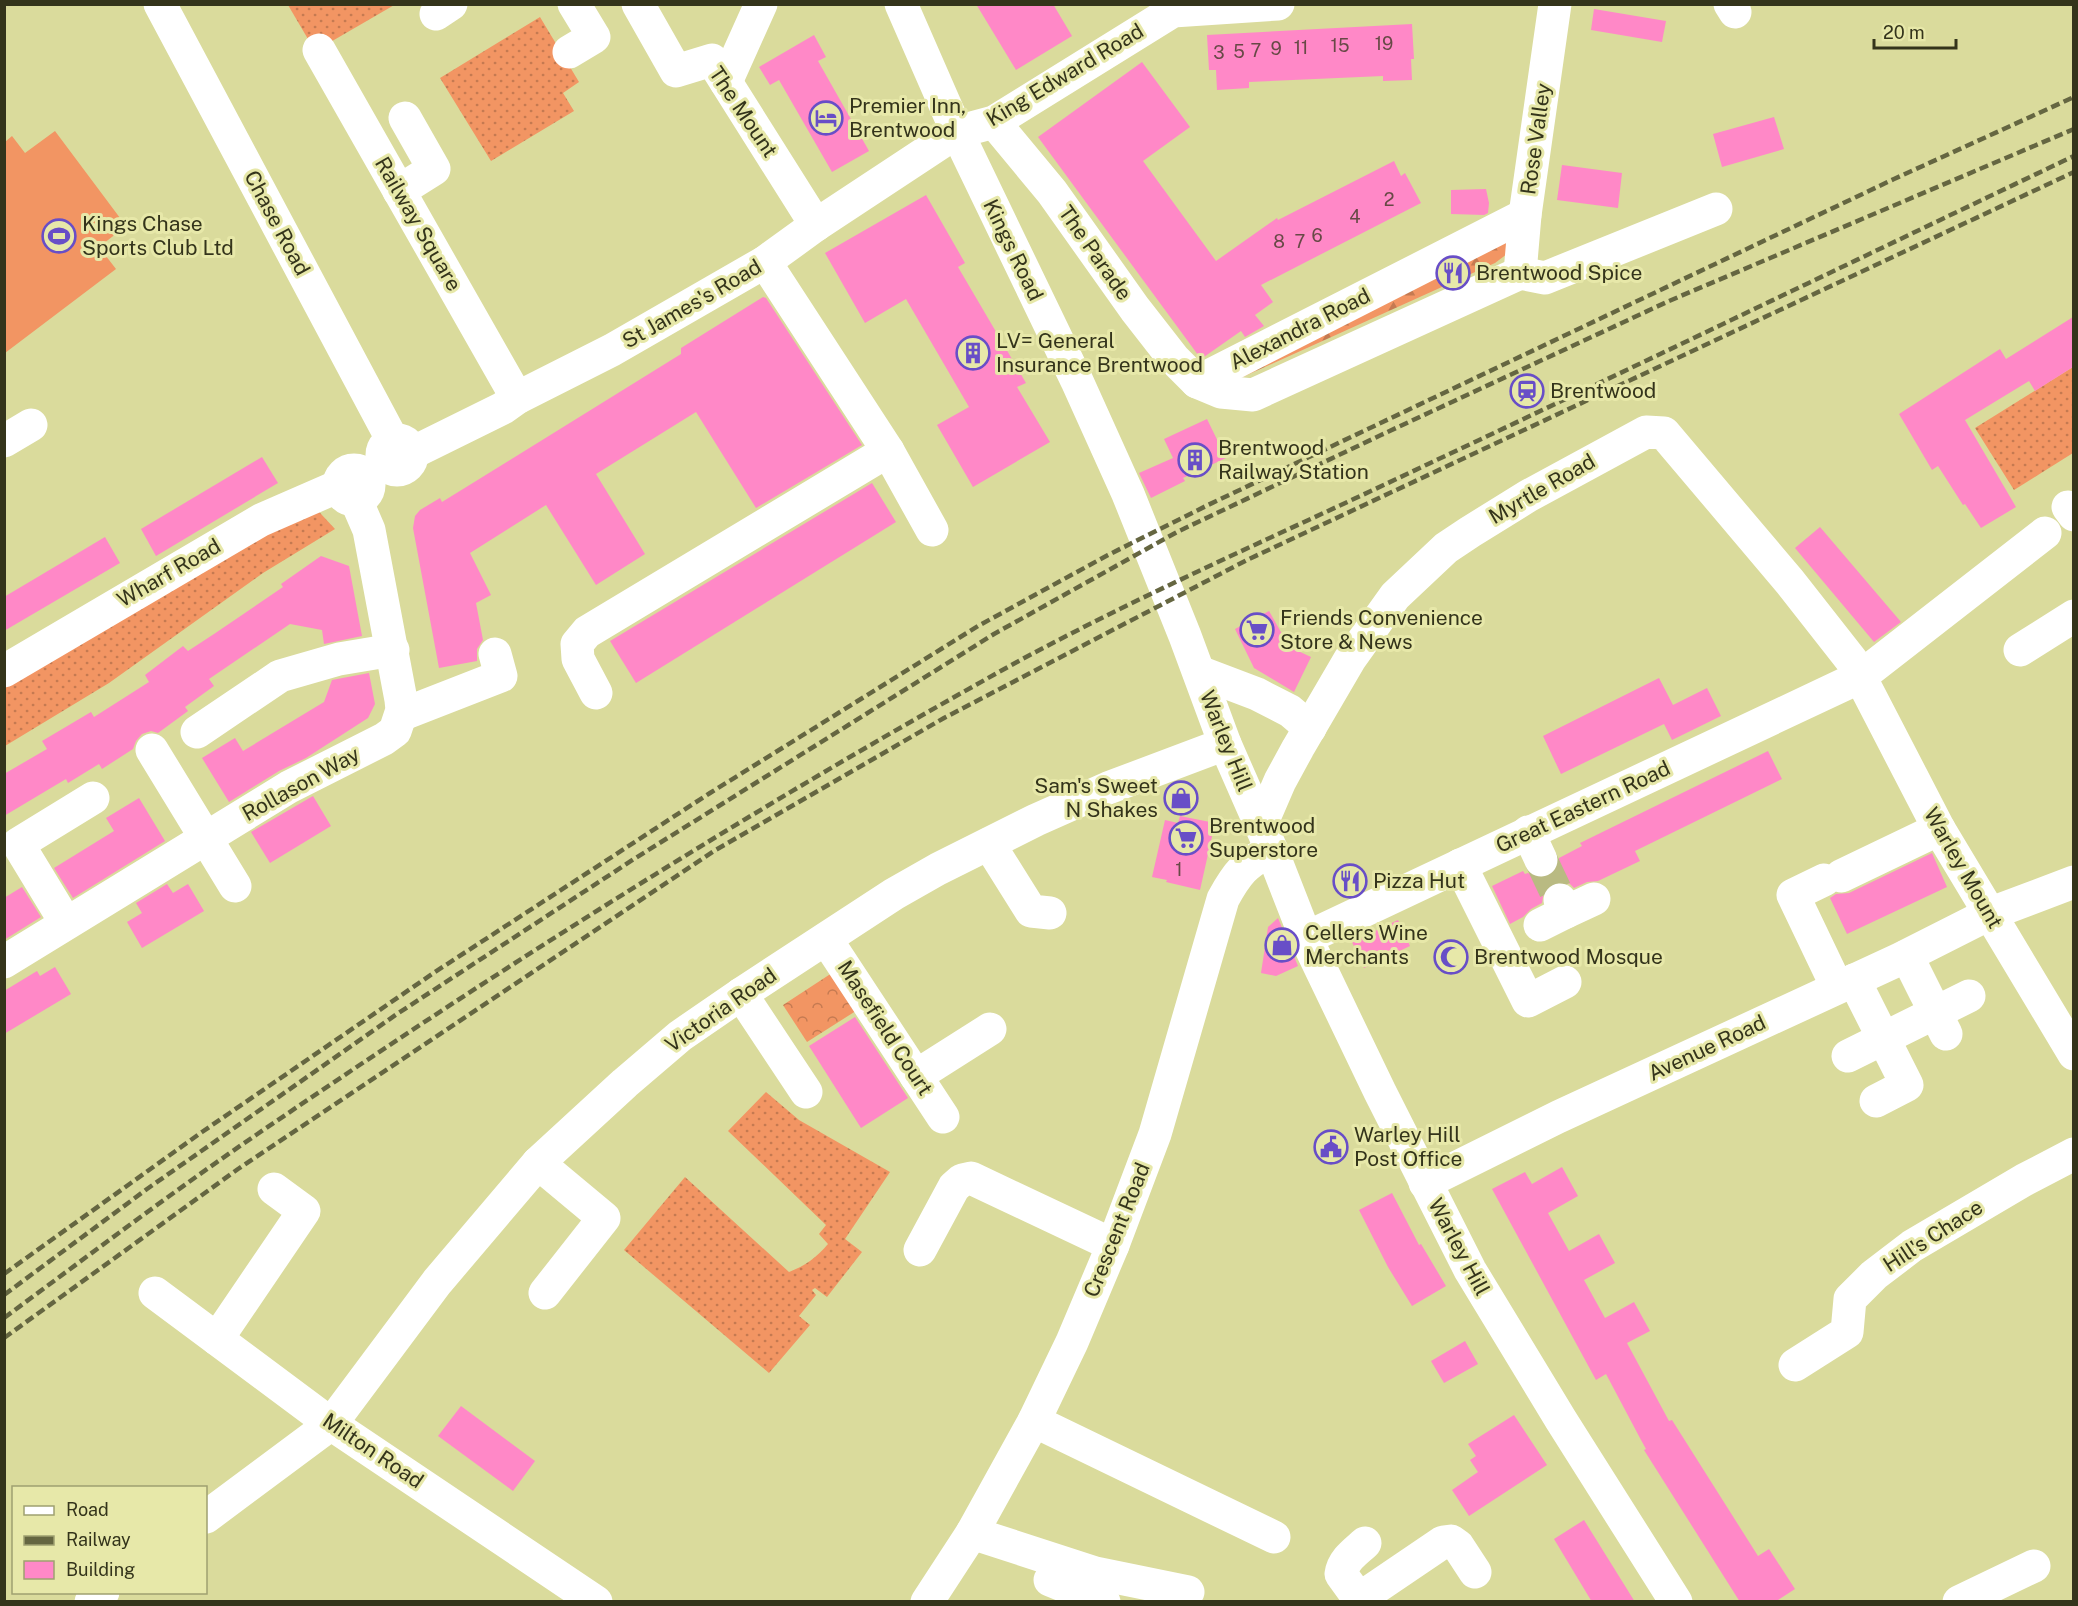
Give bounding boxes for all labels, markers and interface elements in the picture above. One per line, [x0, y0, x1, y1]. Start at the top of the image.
scale bar [1874, 12, 1956, 50]
street label: King Edward Road [982, 18, 1148, 131]
text: 20 m [1883, 22, 1925, 43]
house number: 19 [1375, 33, 1393, 54]
house number: 15 [1331, 35, 1349, 56]
house number: 11 [1294, 37, 1308, 58]
house number: 9 [1270, 38, 1282, 59]
house number: 7 [1251, 40, 1261, 61]
house number: 5 [1233, 41, 1245, 62]
house number: 3 [1213, 42, 1225, 63]
street label: The Mount [704, 62, 783, 162]
street label: Rose Valley [1515, 82, 1556, 196]
place label: Premier Inn, Brentwood [849, 93, 966, 142]
hotel icon: Premier Inn, Brentwood [808, 100, 844, 136]
street label: Railway Square [370, 152, 467, 295]
street label: Chase Road [239, 166, 316, 280]
house number: 2 [1384, 189, 1394, 210]
street label: Kings Road [978, 195, 1049, 305]
street label: The Parade [1054, 200, 1137, 305]
house number: 4 [1349, 206, 1361, 227]
place label: Kings Chase Sports Club Ltd [82, 211, 234, 260]
sports icon: Kings Chase Sports Club Ltd [41, 218, 77, 254]
house number: 6 [1311, 225, 1323, 246]
house number: 8 [1273, 231, 1285, 252]
house number: 7 [1295, 231, 1305, 252]
street label: St James's Road [618, 254, 766, 353]
restaurant icon: Brentwood Spice [1435, 255, 1471, 291]
place label: Brentwood Spice [1476, 260, 1642, 285]
street label: Alexandra Road [1225, 282, 1374, 375]
place label: LV= General Insurance Brentwood [996, 328, 1203, 377]
building icon: LV= General Insurance Brentwood [955, 335, 991, 371]
station icon: Brentwood [1509, 373, 1545, 409]
place label: Brentwood [1550, 378, 1656, 403]
place label: Brentwood Railway Station [1218, 435, 1369, 484]
building icon: Brentwood Railway Station [1177, 442, 1213, 478]
street label: Myrtle Road [1484, 448, 1599, 529]
street label: Wharf Road [113, 533, 225, 612]
place label: Friends Convenience Store & News [1280, 605, 1483, 654]
supermarket icon: Friends Convenience Store & News [1239, 612, 1275, 648]
street label: Warley Hill [1195, 687, 1258, 795]
street label: Rollason Way [238, 741, 364, 826]
street label: Great Eastern Road [1492, 755, 1674, 858]
place label: Sam's Sweet N Shakes [1034, 773, 1158, 822]
shop icon: Sam's Sweet N Shakes [1163, 780, 1199, 816]
street label: Warley Mount [1919, 803, 2008, 933]
place label: Brentwood Superstore [1209, 813, 1318, 862]
supermarket icon: Brentwood Superstore [1168, 820, 1204, 856]
house number: 1 [1175, 859, 1183, 880]
restaurant icon: Pizza Hut [1332, 863, 1368, 899]
place label: Pizza Hut [1373, 868, 1465, 893]
place label: Cellers Wine Merchants [1305, 920, 1428, 969]
shop icon: Cellers Wine Merchants [1264, 927, 1300, 963]
mosque icon: Brentwood Mosque [1433, 939, 1469, 975]
place label: Brentwood Mosque [1474, 944, 1663, 969]
street label: Masefield Court [833, 956, 938, 1100]
street label: Victoria Road [660, 962, 781, 1057]
street label: Avenue Road [1644, 1009, 1770, 1086]
place label: Warley Hill Post Office [1354, 1122, 1462, 1171]
public building icon: Warley Hill Post Office [1313, 1129, 1349, 1165]
street label: Crescent Road [1078, 1159, 1155, 1301]
street label: Warley Hill [1423, 1194, 1496, 1300]
street label: Hill's Chace [1878, 1194, 1987, 1277]
street label: Milton Road [318, 1408, 428, 1493]
legend [12, 1486, 207, 1594]
text: Road [66, 1499, 109, 1520]
text: Railway [66, 1529, 131, 1550]
text: Building [66, 1559, 135, 1580]

